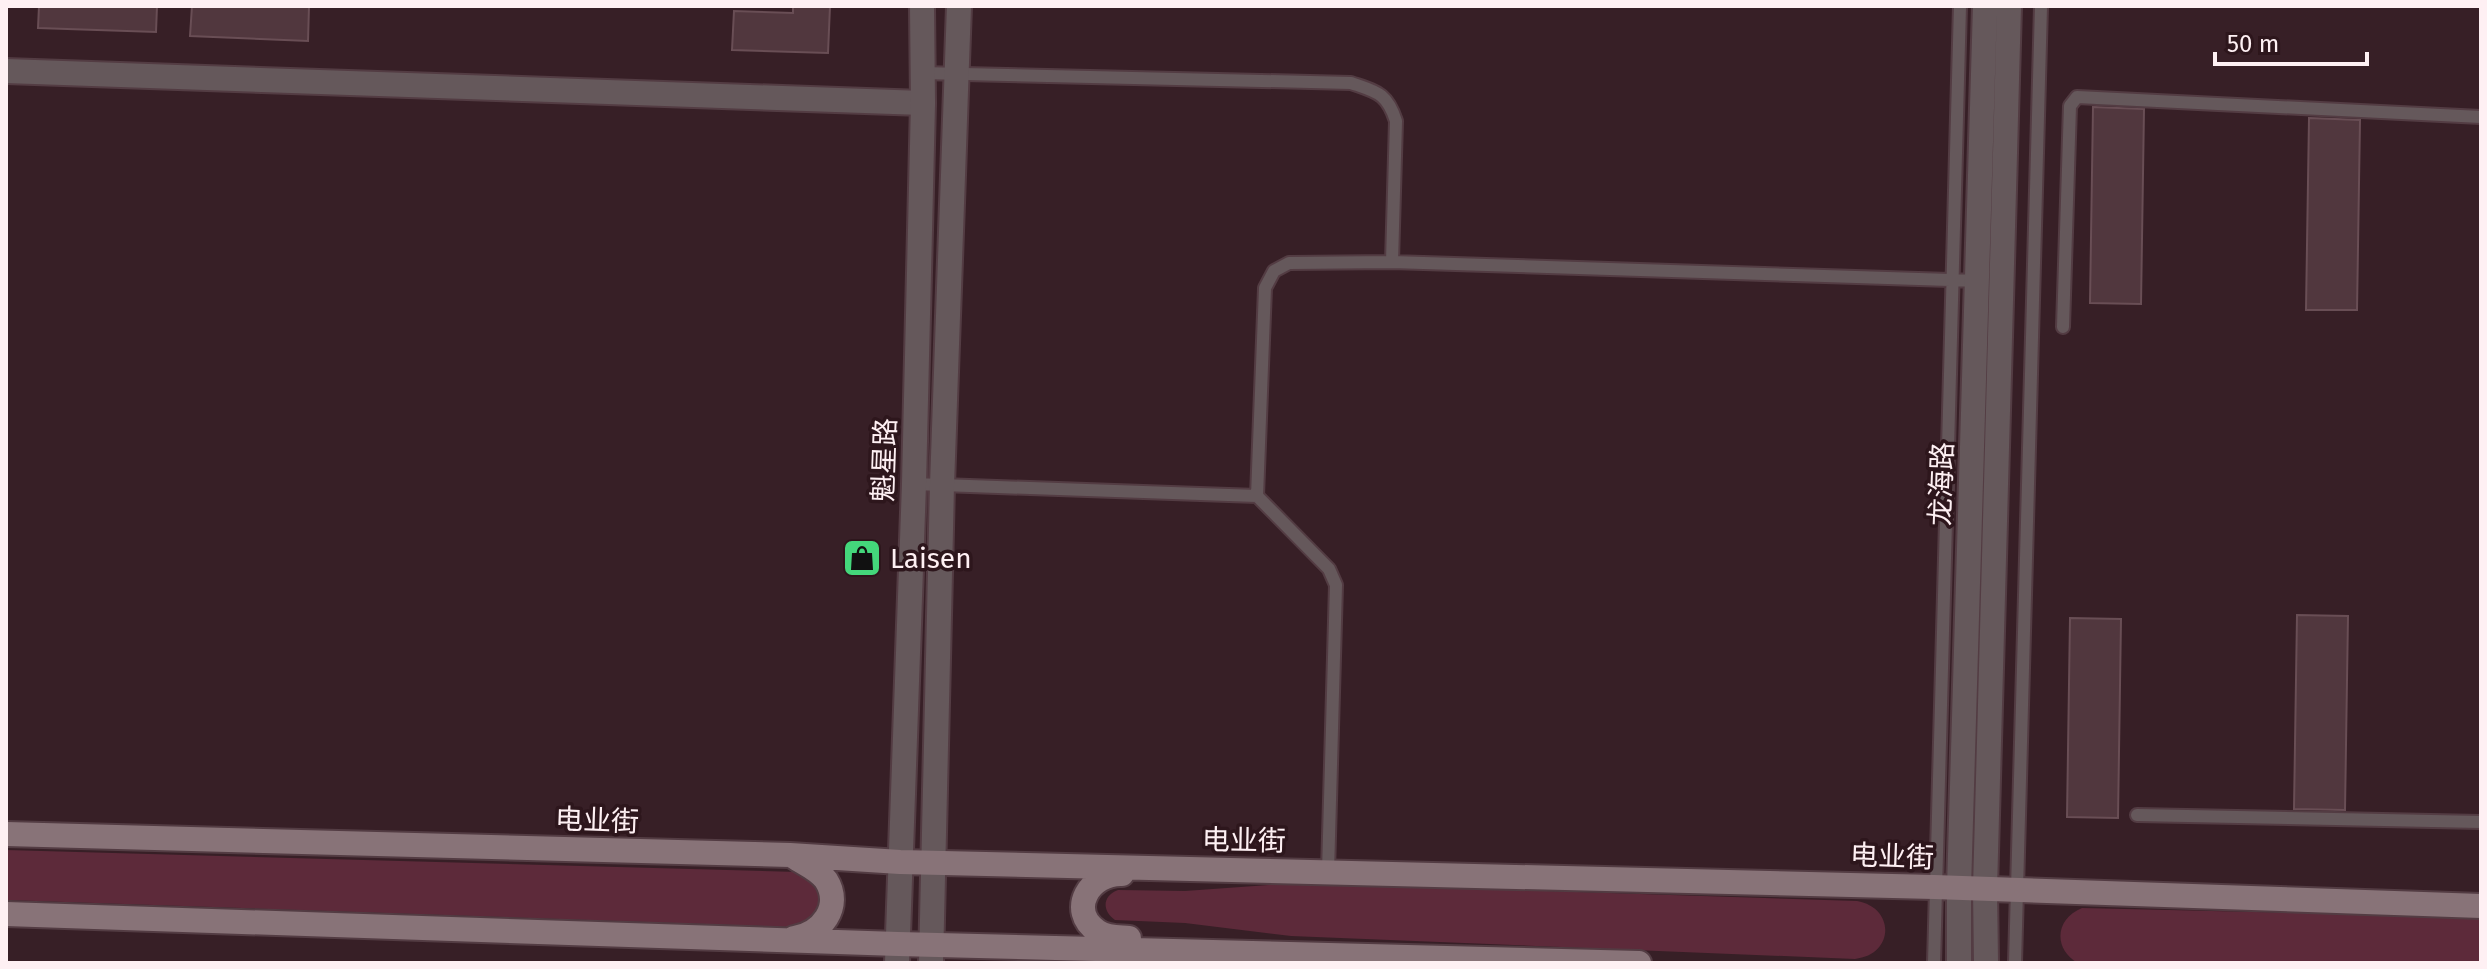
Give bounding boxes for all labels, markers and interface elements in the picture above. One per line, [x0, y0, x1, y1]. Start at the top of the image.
scale bar [2215, 16, 2367, 66]
text: 50 m [2227, 30, 2279, 58]
street label: 魁星路 [867, 417, 902, 503]
street label: 龙海路 [1924, 441, 1959, 527]
shop icon: Laisen [841, 537, 883, 579]
place label: Laisen [890, 542, 972, 575]
street label: 电业街 [554, 803, 640, 838]
street label: 电业街 [1202, 823, 1286, 858]
street label: 电业街 [1849, 839, 1935, 874]

